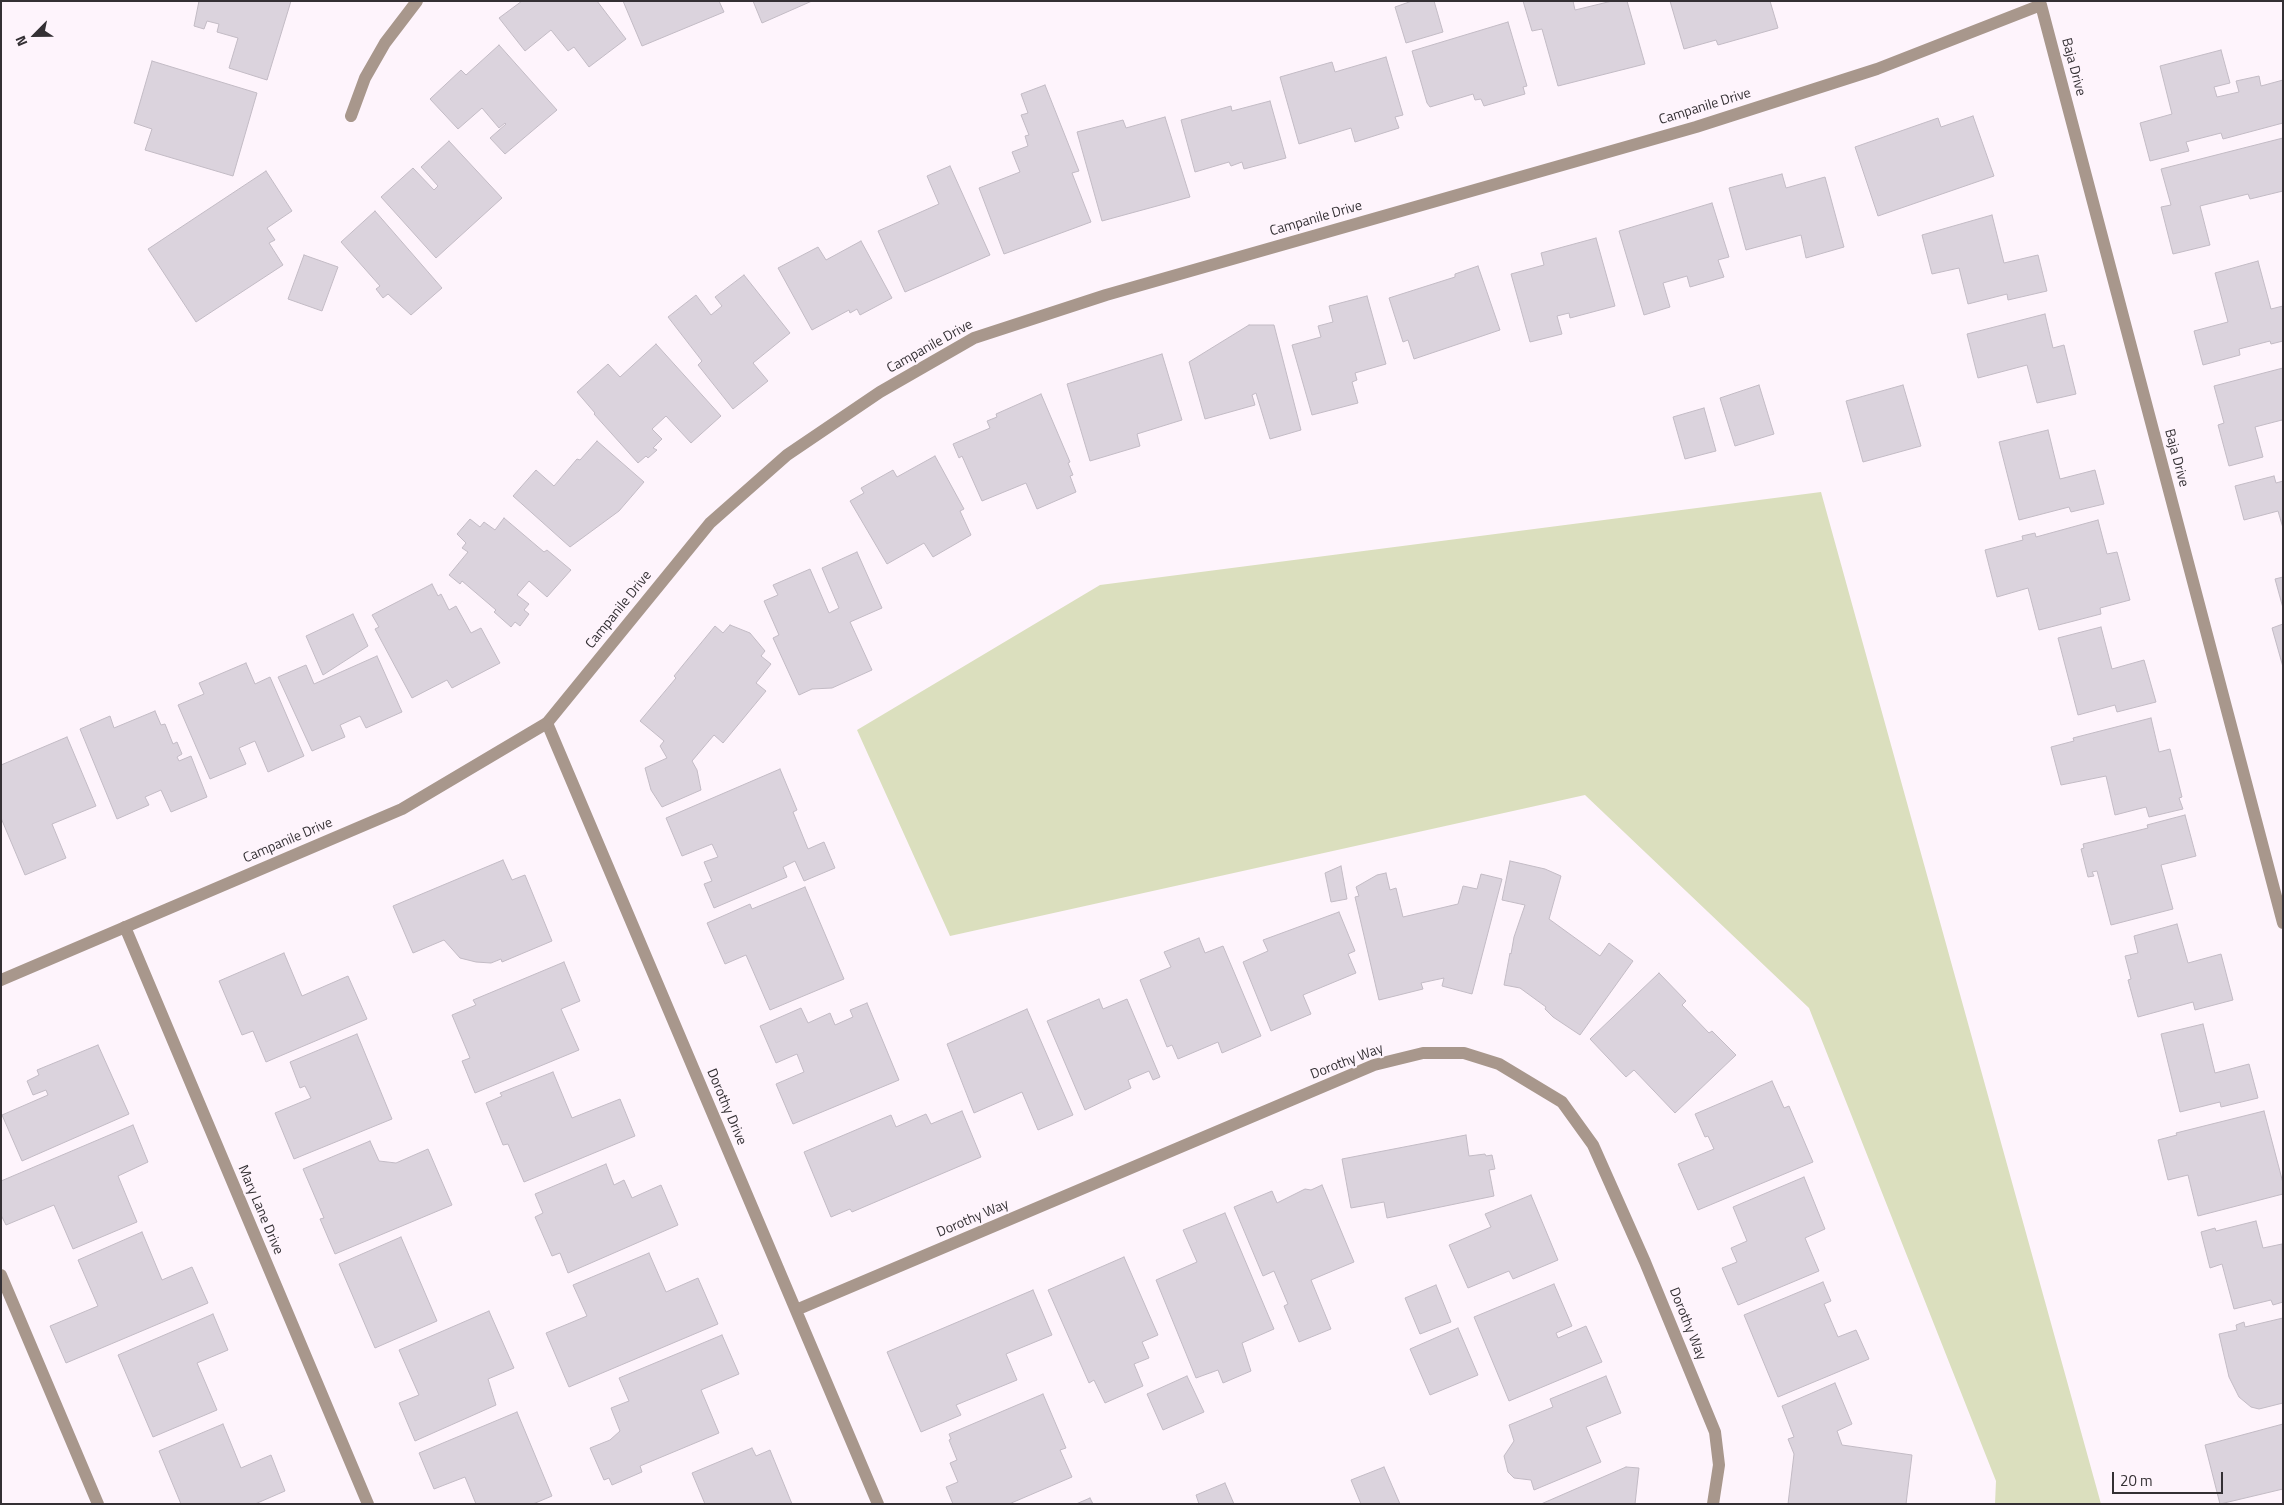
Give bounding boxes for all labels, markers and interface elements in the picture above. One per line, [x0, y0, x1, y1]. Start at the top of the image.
north arrow [10, 10, 60, 60]
text: N [9, 32, 32, 50]
street label: Baja Drive [2057, 36, 2089, 98]
street label: Campanile Drive [1657, 85, 1753, 129]
street label: Campanile Drive [1268, 198, 1364, 240]
street label: Campanile Drive [884, 317, 976, 377]
street label: Baja Drive [2160, 427, 2192, 489]
street label: Campanile Drive [582, 568, 656, 652]
street label: Campanile Drive [241, 815, 335, 867]
street label: Dorothy Way [1308, 1040, 1386, 1084]
street label: Dorothy Drive [702, 1066, 750, 1148]
street label: Mary Lane Drive [234, 1163, 286, 1257]
street label: Dorothy Way [934, 1196, 1012, 1242]
street label: Dorothy Way [1665, 1285, 1709, 1363]
scale bar [2114, 1462, 2225, 1494]
text: 20 m [2120, 1469, 2153, 1492]

